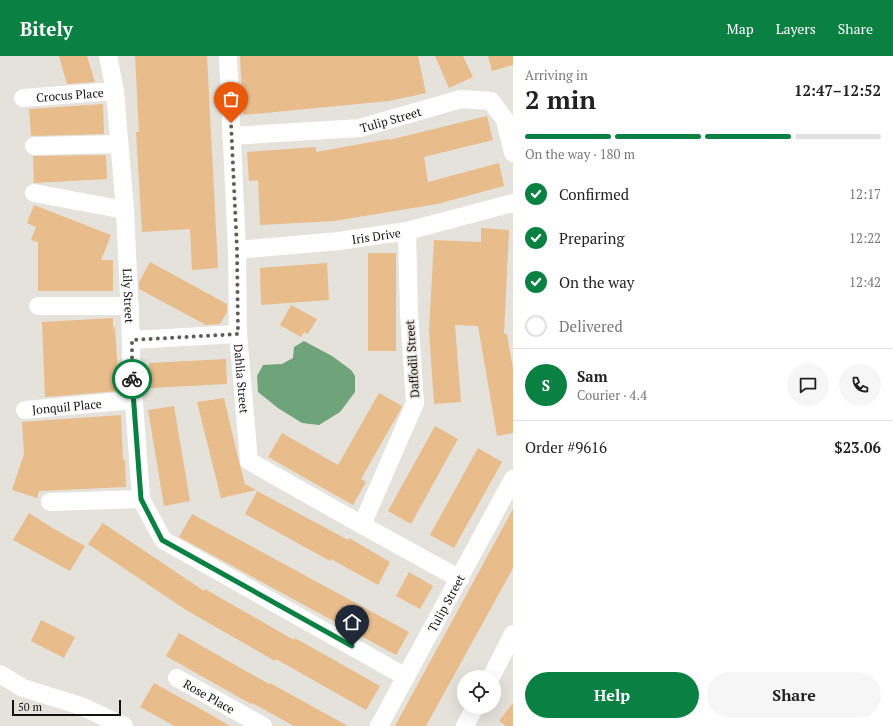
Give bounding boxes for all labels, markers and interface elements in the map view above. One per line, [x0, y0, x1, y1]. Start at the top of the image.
text: Bitely [20, 16, 73, 41]
text: Map [727, 19, 754, 38]
text: Layers [776, 19, 816, 38]
text: Share [838, 19, 873, 38]
text: Arriving in [525, 66, 588, 84]
text: 12:47–12:52 [794, 80, 881, 100]
pin [214, 82, 248, 123]
text: 2 min [525, 82, 596, 116]
street label: Crocus Place [35, 84, 104, 104]
icon: bag [220, 88, 242, 110]
street label: Tulip Street [358, 103, 423, 135]
text: On the way · 180 m [525, 145, 635, 163]
icon: check [525, 183, 547, 205]
text: Confirmed [559, 184, 629, 204]
text: 12:17 [849, 185, 881, 203]
street label: Iris Drive [351, 225, 402, 247]
icon: check [525, 227, 547, 249]
text: Preparing [559, 228, 624, 248]
text: 12:22 [849, 229, 881, 247]
street label: Lily Street [120, 268, 138, 324]
icon: check [525, 271, 547, 293]
text: On the way [559, 272, 634, 292]
text: 12:42 [849, 273, 881, 291]
text: Delivered [559, 316, 623, 336]
street label: Daffodil Street [402, 319, 422, 398]
street label: Dahlia Street [231, 343, 252, 415]
courier [112, 359, 152, 399]
button: chat [787, 364, 829, 406]
button: phone [839, 364, 881, 406]
text: Sam [577, 366, 608, 386]
icon: bike [121, 368, 143, 390]
text: S [542, 375, 550, 395]
text: Courier · 4.4 [577, 386, 647, 404]
street label: Jonquil Place [31, 395, 102, 417]
text: Order #9616 [525, 437, 607, 457]
text: $23.06 [834, 437, 881, 457]
street label: Tulip Street [424, 571, 468, 634]
pin [335, 605, 369, 646]
icon: home [341, 611, 363, 633]
map controls [457, 670, 501, 714]
button: locate [457, 670, 501, 714]
button: Help [525, 672, 699, 718]
button: Share [707, 672, 881, 718]
street label: Rose Place [181, 676, 238, 716]
scale bar [12, 698, 121, 717]
text: 50 m [18, 700, 42, 714]

